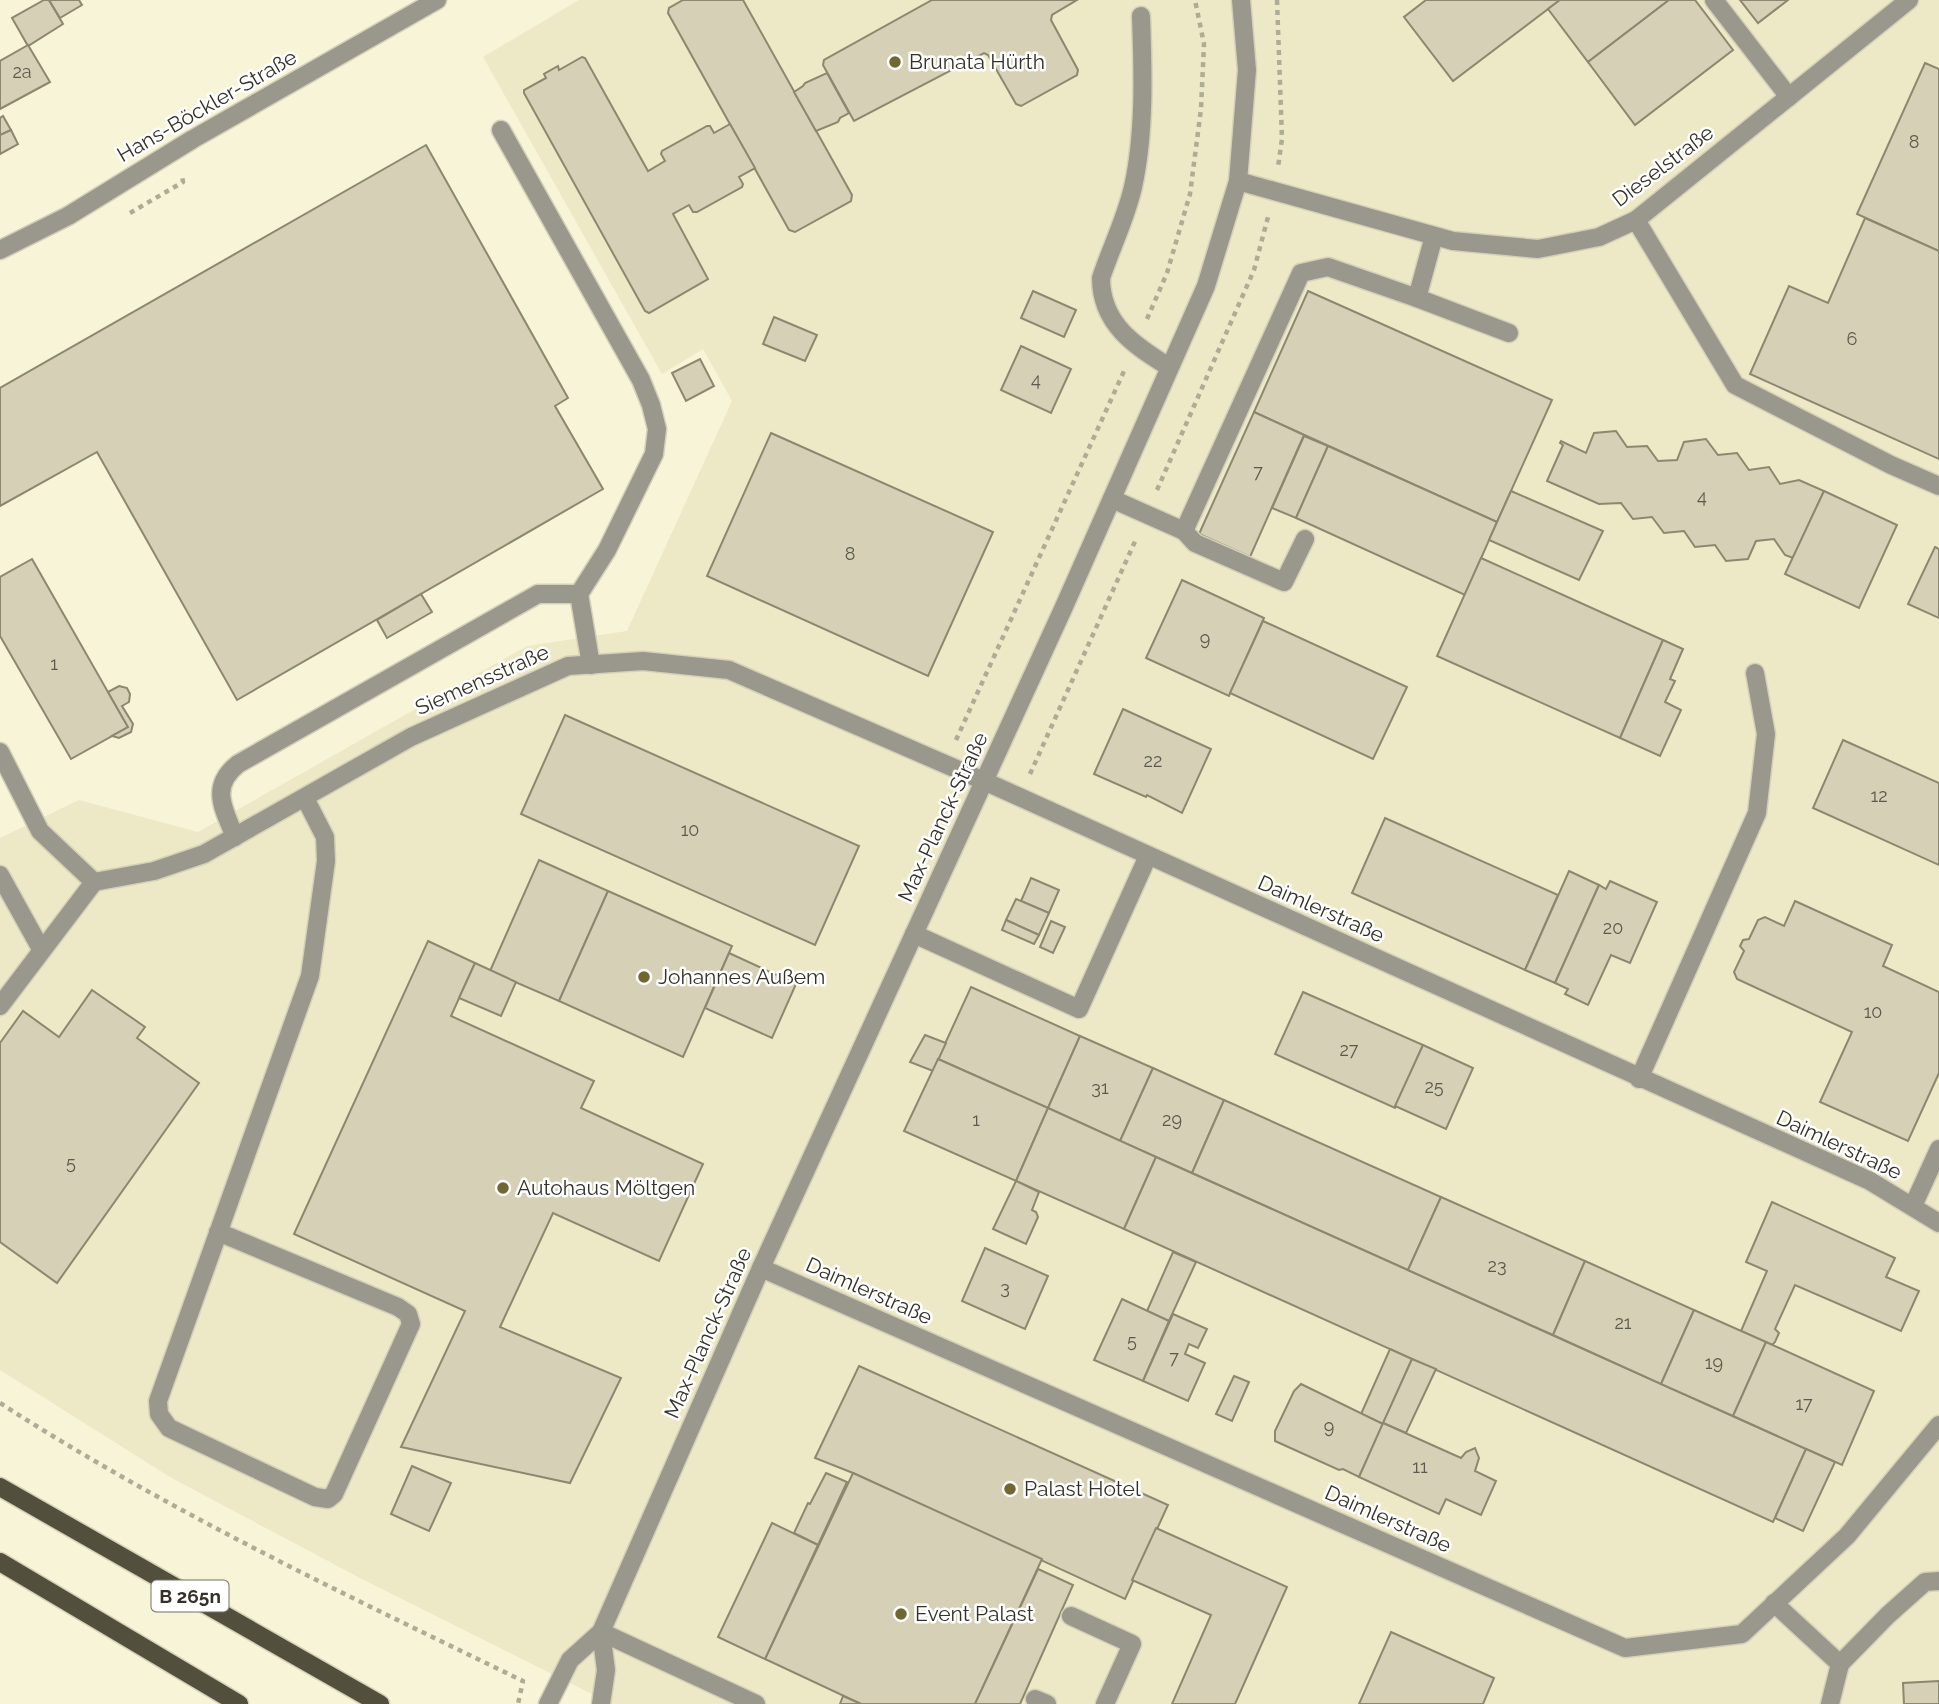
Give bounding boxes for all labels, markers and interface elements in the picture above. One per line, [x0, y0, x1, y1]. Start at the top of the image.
street label: Hans-Böckler-Straße [113, 44, 301, 167]
place label: Brunata Hürth [909, 49, 1045, 74]
marker: Brunata Hürth [887, 54, 903, 70]
house number: 2a [12, 61, 32, 82]
street label: Dieselstraße [1607, 120, 1718, 212]
house number: 8 [1909, 131, 1919, 152]
house number: 6 [1847, 328, 1858, 349]
house number: 4 [1031, 369, 1041, 390]
house number: 7 [1253, 461, 1263, 482]
house number: 4 [1697, 486, 1707, 507]
house number: 8 [845, 543, 855, 564]
house number: 9 [1200, 628, 1210, 649]
street label: Siemensstraße [411, 639, 552, 720]
house number: 1 [50, 653, 58, 674]
street label: Max-Planck-Straße [892, 728, 993, 906]
house number: 22 [1144, 750, 1162, 771]
house number: 12 [1870, 785, 1888, 806]
house number: 10 [681, 819, 699, 840]
street label: Daimlerstraße [1254, 870, 1388, 948]
house number: 20 [1603, 917, 1623, 938]
place label: Johannes Außem [658, 964, 825, 989]
marker: Johannes Außem [636, 969, 652, 985]
house number: 10 [1864, 1001, 1882, 1022]
house number: 27 [1339, 1039, 1359, 1060]
house number: 25 [1424, 1076, 1444, 1097]
house number: 31 [1091, 1077, 1109, 1098]
street label: Daimlerstraße [1773, 1105, 1906, 1185]
house number: 1 [972, 1109, 980, 1130]
house number: 29 [1162, 1109, 1182, 1130]
house number: 5 [66, 1152, 76, 1173]
place label: Autohaus Möltgen [517, 1175, 695, 1200]
marker: Autohaus Möltgen [495, 1180, 511, 1196]
street label: Max-Planck-Straße [659, 1244, 756, 1422]
street label: Daimlerstraße [802, 1252, 936, 1330]
house number: 23 [1488, 1255, 1507, 1276]
house number: 3 [1000, 1277, 1010, 1298]
house number: 21 [1614, 1312, 1632, 1333]
house number: 5 [1127, 1330, 1137, 1351]
house number: 7 [1169, 1347, 1179, 1368]
house number: 19 [1705, 1352, 1723, 1373]
house number: 17 [1795, 1393, 1813, 1414]
house number: 9 [1324, 1416, 1334, 1437]
house number: 11 [1412, 1456, 1428, 1477]
place label: Palast Hotel [1024, 1476, 1141, 1501]
street label: Daimlerstraße [1321, 1480, 1455, 1558]
marker: Palast Hotel [1002, 1481, 1018, 1497]
road number: B 265n [152, 1580, 228, 1612]
place label: Event Palast [915, 1601, 1034, 1626]
marker: Event Palast [893, 1606, 909, 1622]

